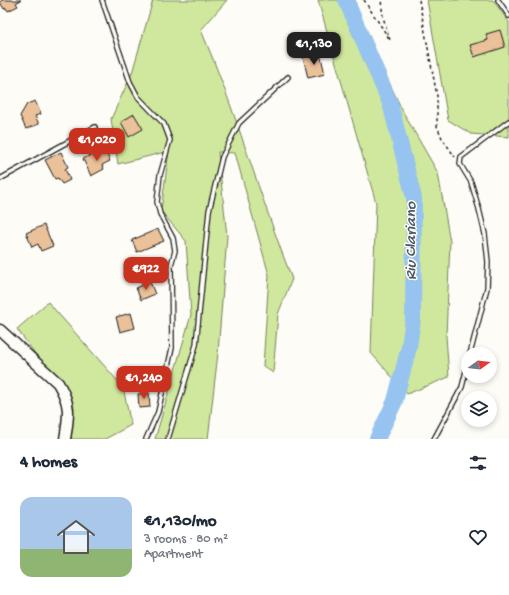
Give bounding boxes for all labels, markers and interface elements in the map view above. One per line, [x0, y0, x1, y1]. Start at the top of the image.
pin: €1,130 [281, 32, 347, 66]
text: €1,130 [296, 37, 332, 52]
pin: €1,020 [64, 128, 130, 162]
text: €1,020 [78, 133, 116, 148]
water label: Riu Clariano [403, 201, 422, 280]
pin: €922 [122, 257, 170, 291]
text: €922 [133, 262, 160, 277]
north arrow [461, 347, 497, 383]
map controls [461, 347, 497, 427]
pin: €1,240 [111, 366, 177, 400]
text: €1,240 [126, 371, 162, 386]
button: layers [461, 391, 497, 427]
icon: filters [467, 452, 489, 474]
text: 4 homes [20, 453, 77, 473]
text: €1,130/mo [144, 512, 217, 532]
icon: home [52, 513, 100, 561]
icon: heart [467, 526, 489, 548]
text: 3 rooms · 80 m² [144, 532, 228, 547]
text: Apartment [144, 547, 203, 562]

